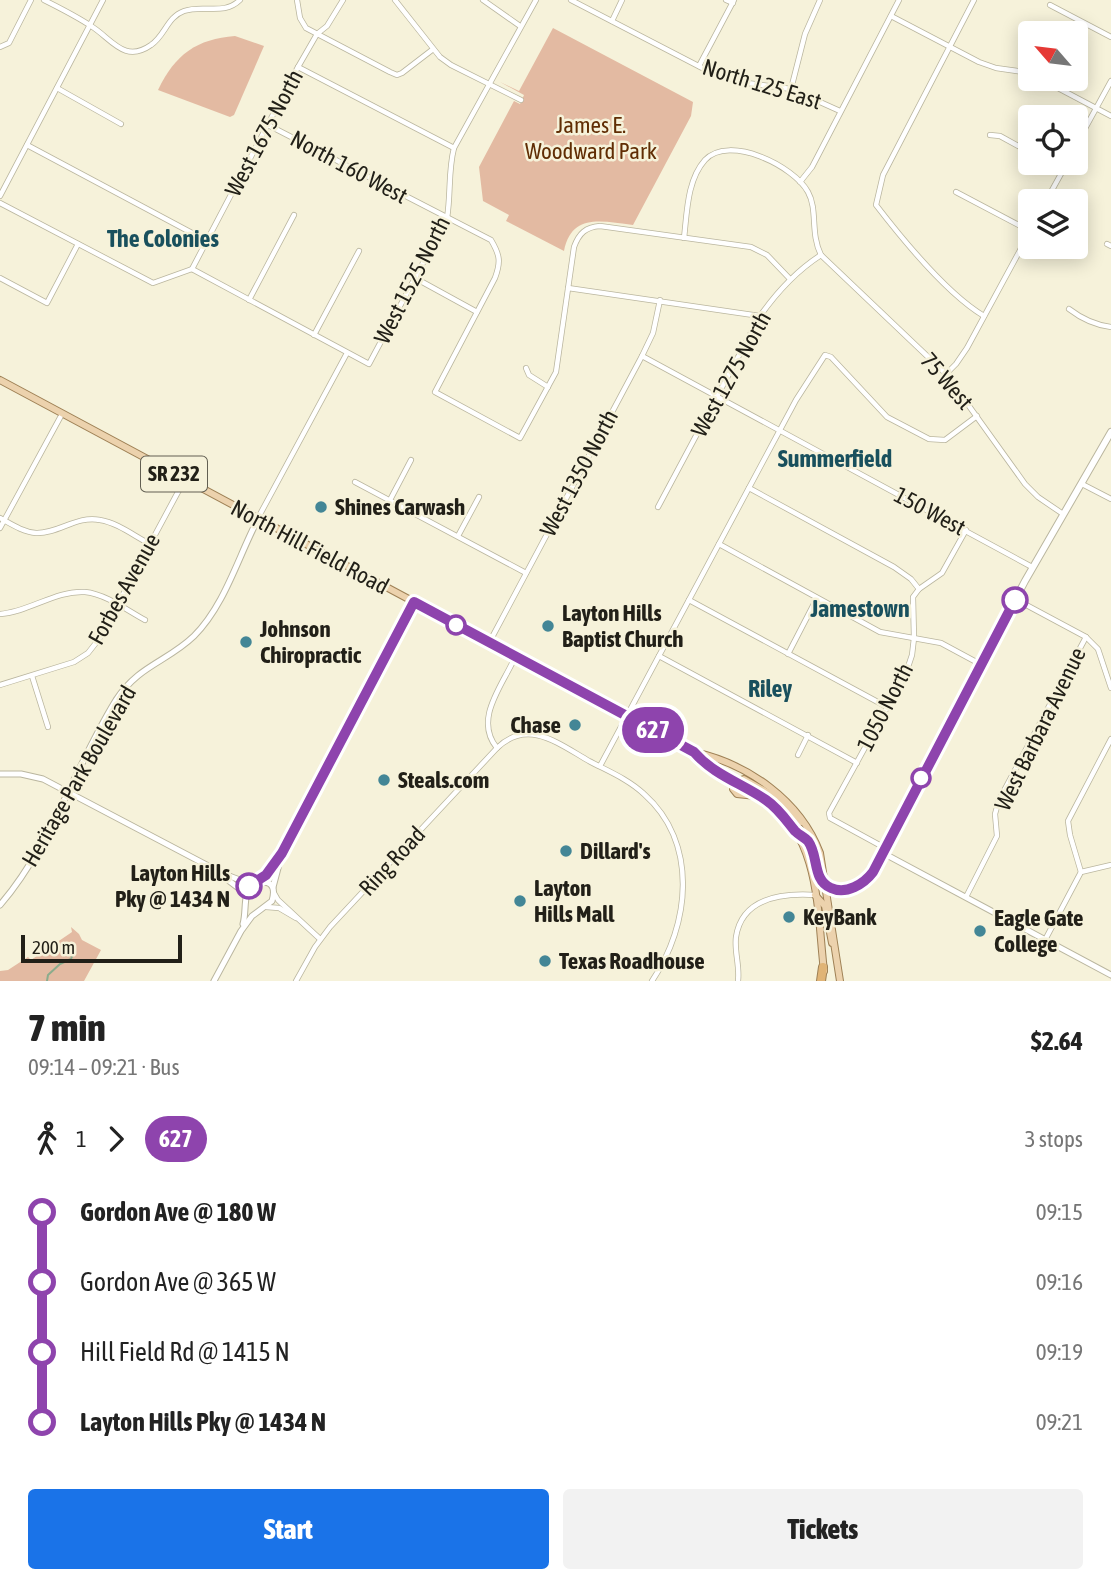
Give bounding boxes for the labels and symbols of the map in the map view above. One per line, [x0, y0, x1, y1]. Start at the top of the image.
north arrow [1018, 21, 1088, 91]
street label: North 125 East [700, 54, 824, 114]
street label: West 1675 North [220, 65, 308, 201]
park label: James E. Woodward Park [525, 112, 657, 164]
street label: North 160 West [286, 125, 412, 209]
street label: West 1525 North [369, 212, 455, 348]
district label: The Colonies [107, 225, 219, 252]
street label: West 1275 North [686, 307, 776, 441]
street label: 75 West [916, 348, 978, 414]
street label: West 1350 North [535, 405, 623, 541]
district label: Summerfield [778, 445, 892, 472]
road number: SR 232 [141, 456, 207, 491]
street label: 150 West [890, 482, 970, 540]
place label: Shines Carwash [335, 494, 465, 520]
street label: North Hill Field Road [227, 495, 393, 599]
marker: Shines Carwash [313, 499, 329, 515]
street label: Forbes Avenue [83, 529, 165, 649]
unlabelled marker [1002, 587, 1028, 613]
district label: Jamestown [809, 595, 910, 622]
place label: Layton Hills Baptist Church [562, 600, 683, 652]
unlabelled marker [446, 615, 466, 635]
place label: Johnson Chiropractic [259, 616, 362, 668]
marker: Layton Hills Baptist Church [540, 618, 556, 634]
marker: Johnson Chiropractic [238, 634, 254, 650]
street label: West Barbara Avenue [989, 643, 1091, 815]
street label: 1050 North [852, 659, 918, 755]
district label: Riley [748, 675, 792, 702]
street label: Heritage Park Boulevard [17, 681, 141, 871]
line badge: 627 [613, 707, 693, 753]
place label: Chase [510, 712, 561, 738]
marker: Chase [567, 717, 583, 733]
place label: Steals.com [398, 767, 489, 793]
unlabelled marker [911, 768, 931, 788]
marker: Steals.com [376, 772, 392, 788]
street label: Ring Road [354, 821, 430, 901]
place label: Dillard's [580, 838, 651, 864]
marker: Dillard's [558, 843, 574, 859]
place label: Layton Hills Pky @ 1434 N [115, 860, 230, 912]
marker: Layton Hills Pky @ 1434 N [236, 873, 262, 899]
place label: Layton Hills Mall [534, 875, 615, 927]
marker: Layton Hills Mall [512, 893, 528, 909]
place label: KeyBank [803, 904, 877, 930]
place label: Eagle Gate College [994, 905, 1084, 957]
marker: KeyBank [781, 909, 797, 925]
marker: Eagle Gate College [972, 923, 988, 939]
scale bar [21, 932, 182, 964]
place label: Texas Roadhouse [559, 948, 705, 974]
marker: Texas Roadhouse [537, 953, 553, 969]

